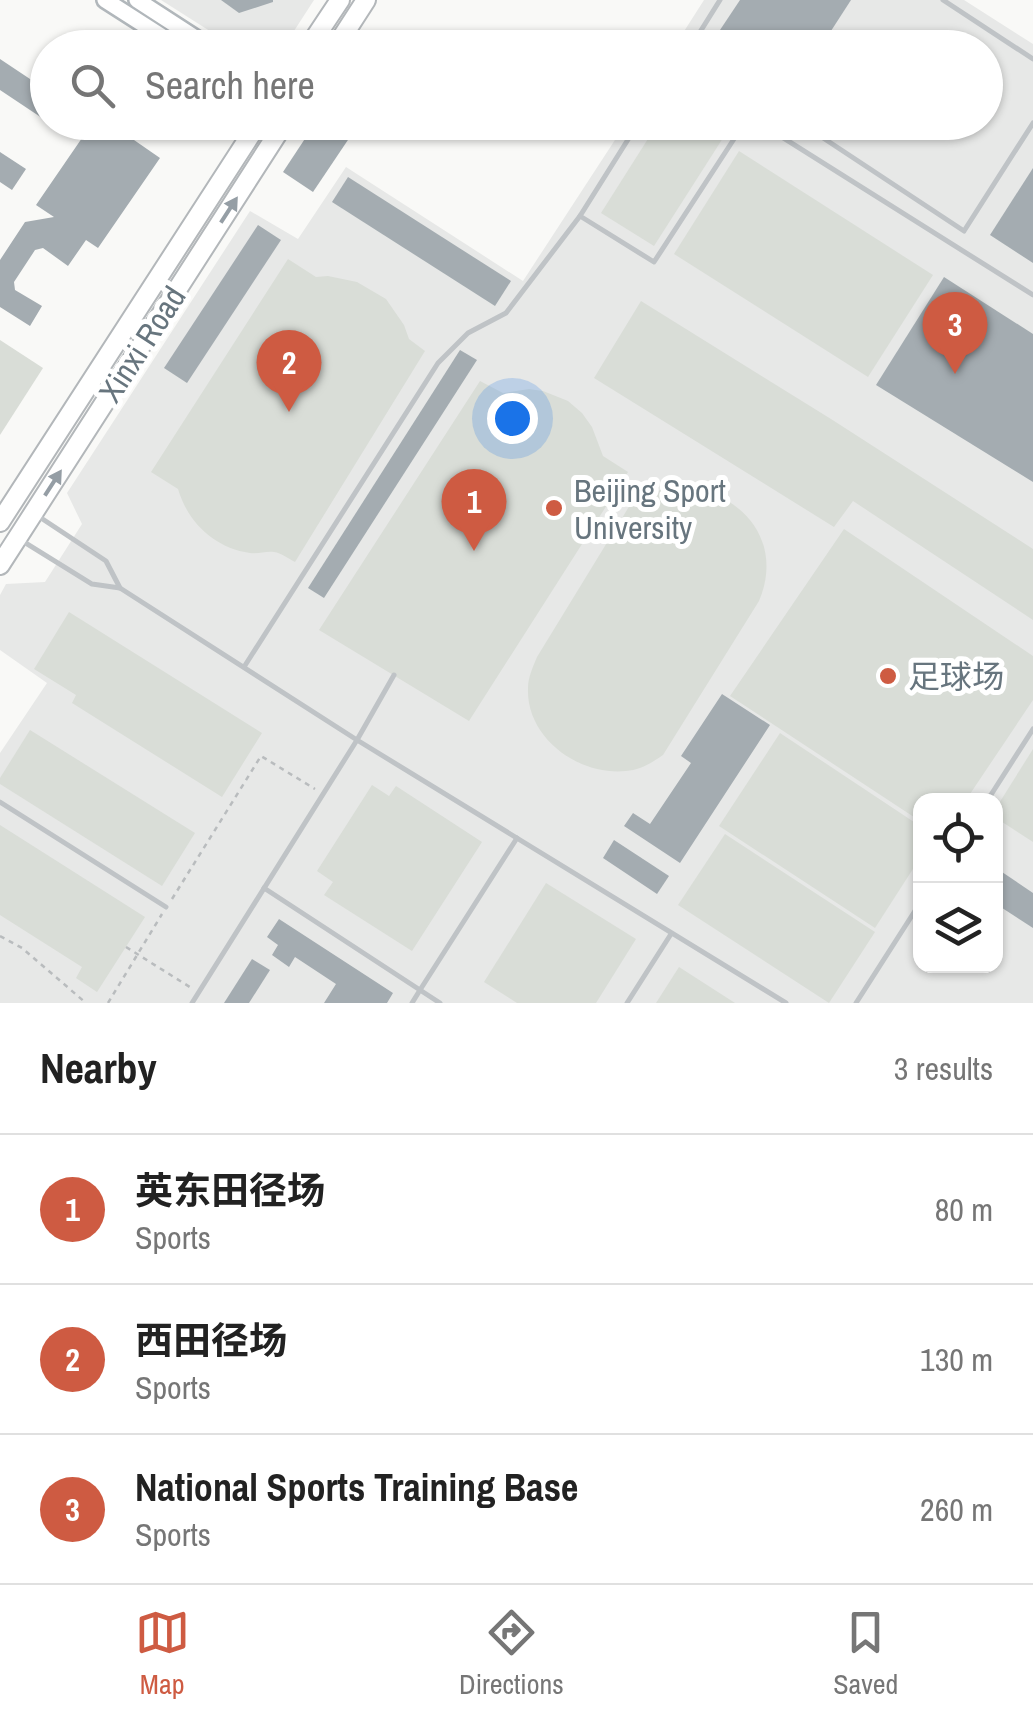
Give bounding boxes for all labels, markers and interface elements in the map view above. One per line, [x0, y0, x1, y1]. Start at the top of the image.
search box [30, 30, 1003, 140]
icon: search [65, 58, 120, 113]
text: Search here [145, 60, 315, 111]
one-way arrow [219, 196, 237, 224]
street label: Xinxi Road [89, 278, 195, 410]
pin: 3 [922, 292, 988, 374]
pin: 2 [256, 330, 322, 412]
your location [487, 393, 538, 444]
pin: 1 [442, 468, 506, 551]
one-way arrow [43, 469, 61, 497]
place label: Beijing Sport University [574, 469, 726, 549]
marker: Beijing Sport University [543, 497, 565, 519]
place label: 足球场 [908, 655, 1004, 698]
marker: 足球场 [877, 665, 899, 687]
map controls [913, 793, 1003, 973]
button: locate [913, 793, 1003, 883]
button: layers [913, 883, 1003, 973]
text: Nearby [40, 1040, 157, 1096]
text: 3 results [894, 1047, 993, 1090]
text: 英东田径场 [135, 1165, 325, 1216]
text: 1 [65, 1188, 80, 1231]
text: 80 m [935, 1188, 993, 1231]
text: Sports [135, 1216, 211, 1259]
text: 西田径场 [135, 1315, 287, 1366]
text: 2 [65, 1338, 80, 1381]
text: 130 m [920, 1338, 993, 1381]
text: Sports [135, 1366, 211, 1409]
text: National Sports Training Base [135, 1462, 578, 1513]
text: 3 [65, 1488, 80, 1531]
text: 260 m [920, 1488, 993, 1531]
text: Sports [135, 1513, 211, 1556]
tab: Map [135, 1605, 190, 1703]
tab: Directions [459, 1605, 564, 1703]
tab: Saved [833, 1605, 898, 1703]

